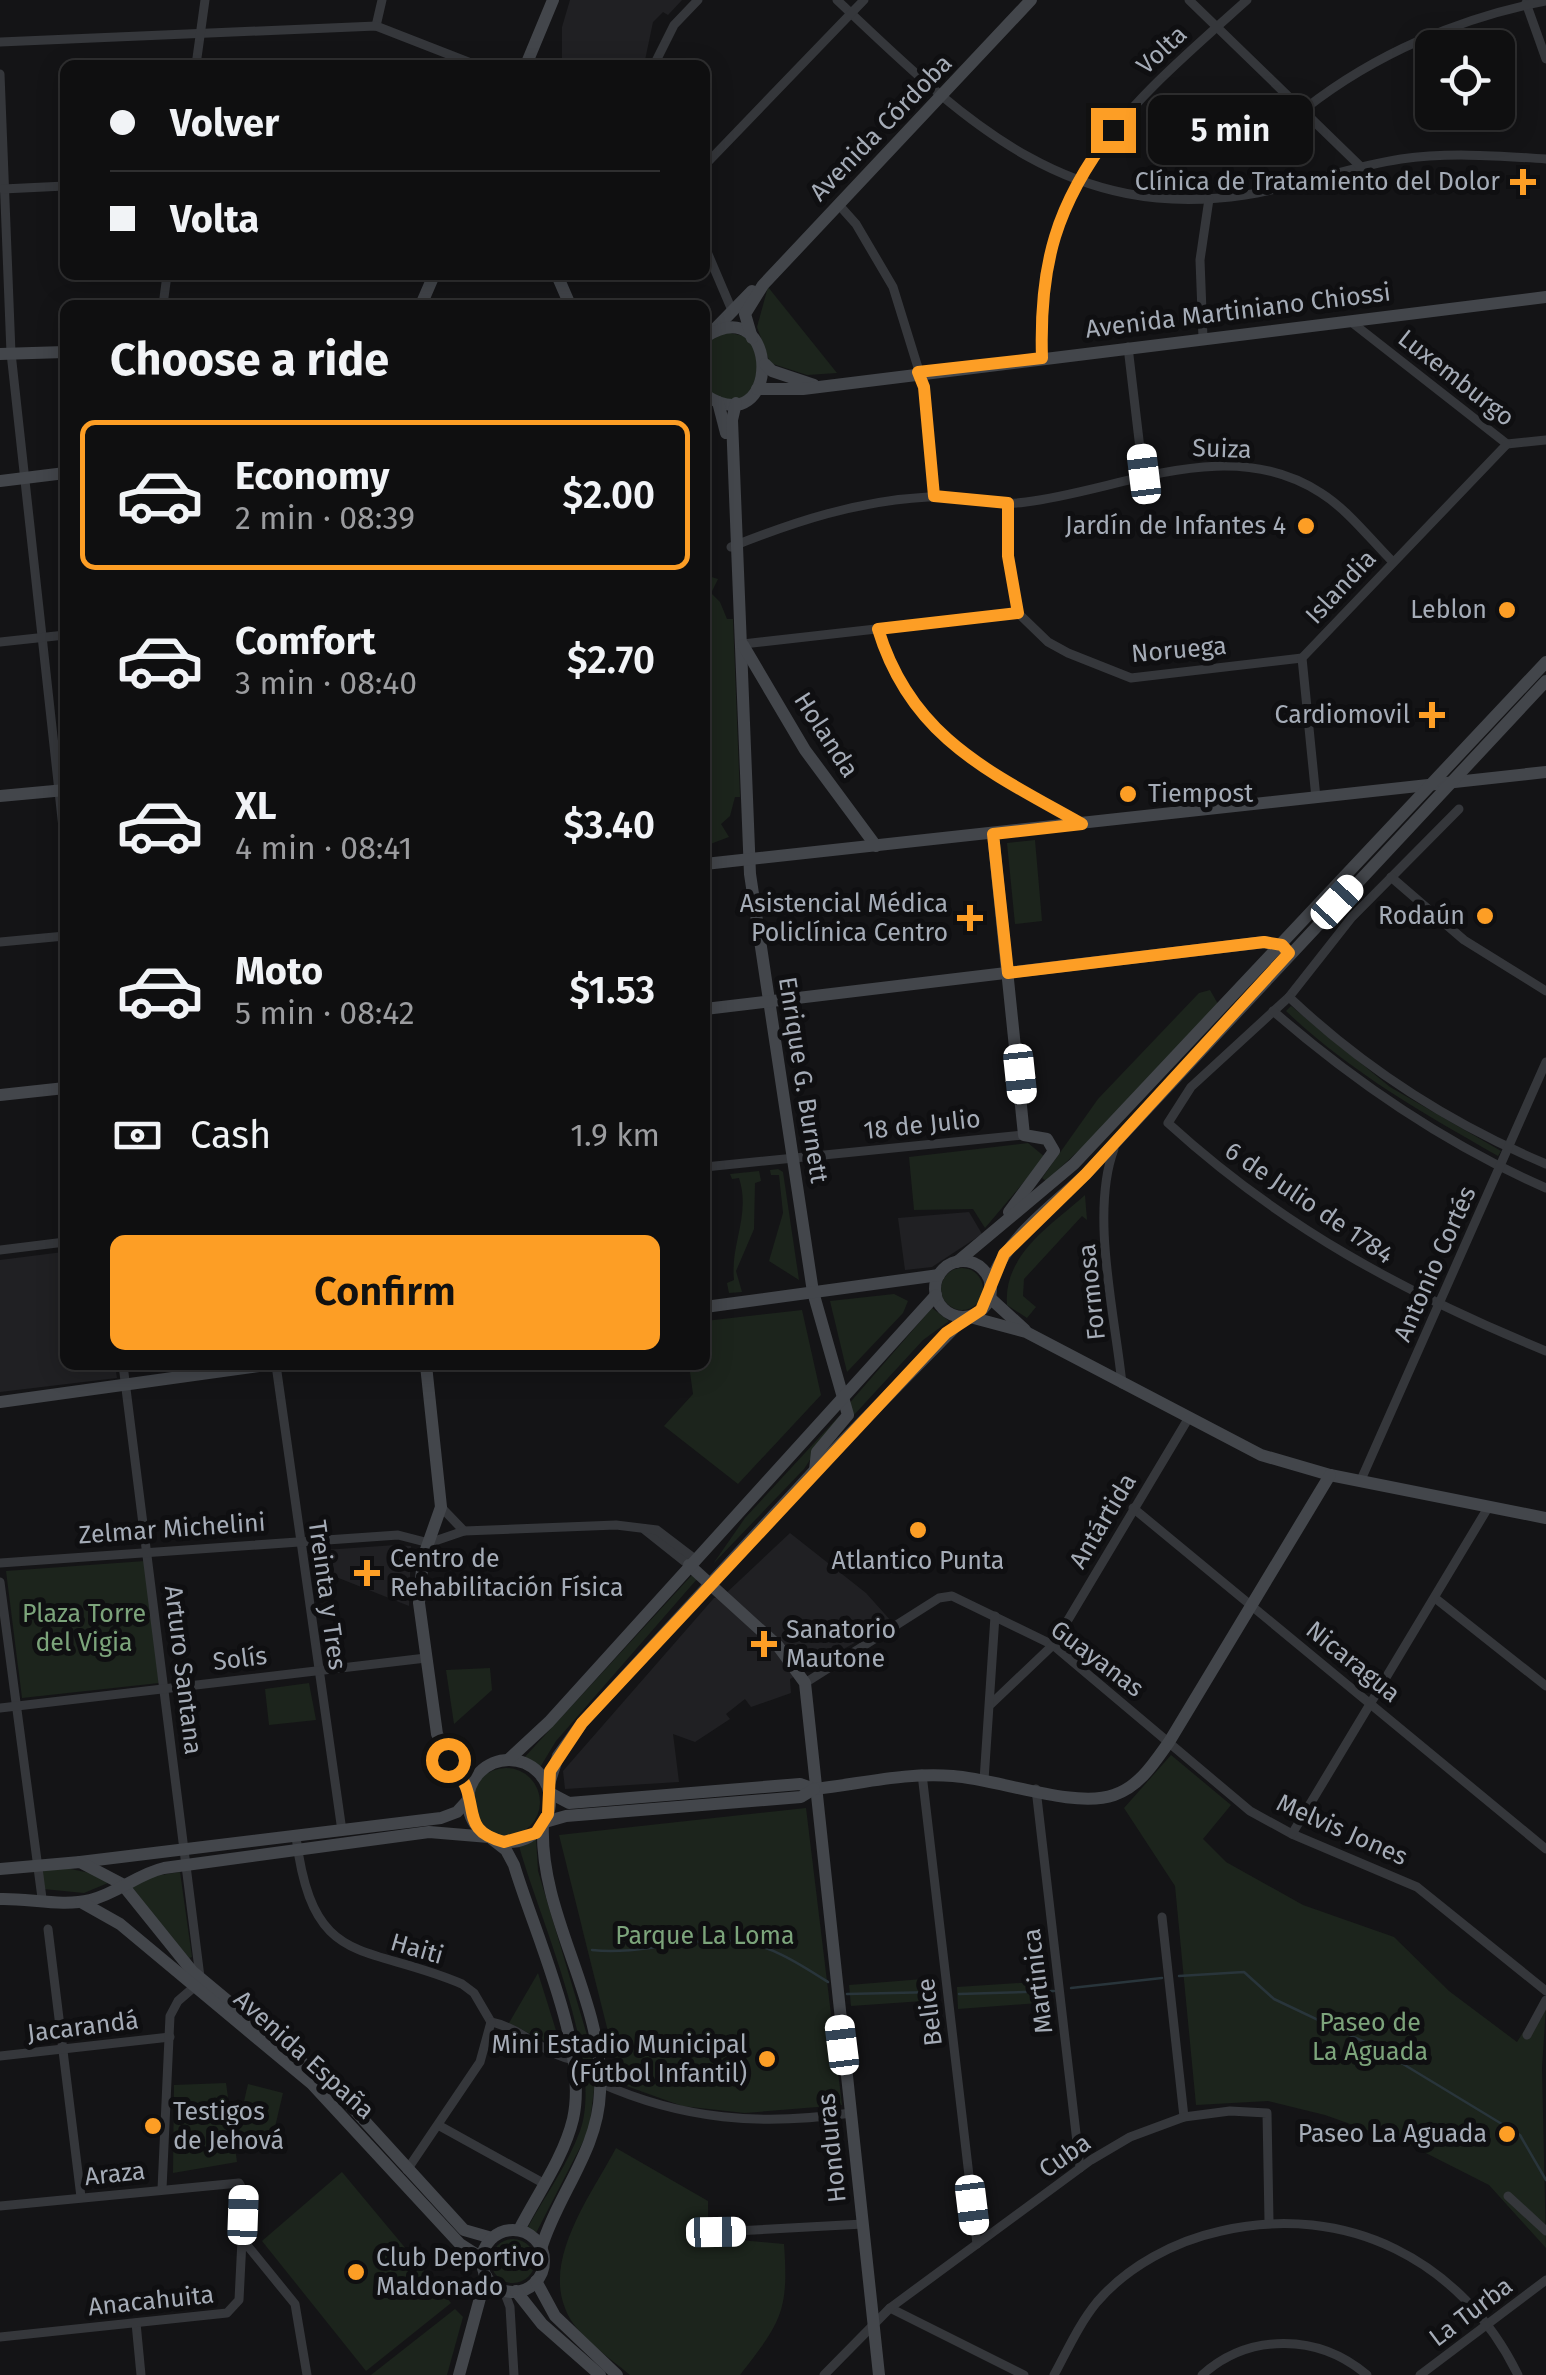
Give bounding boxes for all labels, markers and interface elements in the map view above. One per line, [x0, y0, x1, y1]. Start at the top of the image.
street label: Volta [1131, 19, 1193, 81]
map controls [1415, 30, 1515, 130]
button: locate [1415, 30, 1515, 130]
street label: Avenida Córdoba [804, 49, 958, 207]
callout: 5 min [1148, 95, 1313, 165]
text: Volver [170, 100, 279, 146]
route end [1091, 108, 1136, 153]
text: 5 min [1191, 111, 1270, 149]
place label: Clínica de Tratamiento del Dolor [1135, 167, 1500, 197]
marker: Clínica de Tratamiento del Dolor [1510, 169, 1536, 195]
text: Volta [170, 196, 259, 242]
street label: Avenida Martiniano Chiossi [1084, 277, 1392, 345]
street label: Luxemburgo [1392, 323, 1520, 433]
text: Choose a ride [110, 333, 389, 387]
street label: Suiza [1192, 433, 1252, 465]
car [1125, 442, 1163, 506]
icon: car [115, 450, 205, 540]
text: Economy [235, 453, 390, 499]
text: $2.00 [563, 472, 655, 518]
text: 2 min · 08:39 [235, 499, 415, 537]
place label: Jardín de Infantes 4 [1065, 511, 1286, 541]
marker: Jardín de Infantes 4 [1295, 515, 1317, 537]
street label: Islandia [1299, 544, 1383, 630]
place label: Leblon [1410, 595, 1487, 625]
marker: Leblon [1496, 599, 1518, 621]
icon: car [115, 615, 205, 705]
text: Comfort [235, 618, 376, 664]
street label: Noruega [1130, 631, 1228, 669]
text: $2.70 [567, 637, 655, 683]
text: 3 min · 08:40 [235, 664, 417, 702]
street label: Holanda [787, 687, 865, 783]
place label: Cardiomovil [1275, 700, 1410, 730]
marker: Cardiomovil [1419, 702, 1445, 728]
place label: Tiempost [1148, 779, 1254, 809]
icon: car [115, 780, 205, 870]
text: XL [235, 783, 277, 829]
marker: Tiempost [1117, 783, 1139, 805]
text: $3.40 [563, 802, 655, 848]
text: 4 min · 08:41 [235, 829, 412, 867]
car [1306, 870, 1368, 934]
place label: Asistencial Médica Policlínica Centro [740, 889, 948, 948]
place label: Rodaún [1378, 901, 1465, 931]
marker: Asistencial Médica Policlínica Centro [957, 905, 983, 931]
marker: Rodaún [1474, 905, 1496, 927]
icon: car [115, 945, 205, 1035]
text: Moto [235, 948, 323, 994]
text: $1.53 [569, 967, 655, 1013]
street label: Enrique G. Burnett [772, 975, 834, 1186]
text: 5 min · 08:42 [235, 994, 415, 1032]
car [1002, 1043, 1038, 1105]
street label: 18 de Julio [862, 1104, 982, 1146]
icon: cash [110, 1108, 165, 1163]
text: Cash [190, 1112, 271, 1158]
text: 1.9 km [570, 1116, 660, 1154]
street label: 6 de Julio de 1784 [1219, 1136, 1399, 1270]
street label: Antonio Cortés [1387, 1182, 1483, 1346]
button: Confirm [110, 1235, 660, 1350]
street label: Formosa [1072, 1242, 1112, 1342]
street label: Antártida [1063, 1468, 1143, 1574]
street label: Zelmar Michelini [77, 1507, 267, 1551]
street label: Treinta y Tres [302, 1518, 352, 1672]
marker: Atlantico Punta [907, 1519, 929, 1541]
place label: Centro de Rehabilitación Física [390, 1544, 624, 1603]
place label: Atlantico Punta [832, 1546, 1004, 1576]
marker: Centro de Rehabilitación Física [354, 1560, 380, 1586]
street label: Arturo Santana [158, 1584, 208, 1756]
park label: Plaza Torre del Vigia [22, 1599, 146, 1658]
street label: Guayanas [1045, 1614, 1149, 1704]
place label: Sanatorio Mautone [786, 1615, 896, 1674]
street label: Nicaragua [1300, 1615, 1406, 1709]
marker: Sanatorio Mautone [751, 1631, 777, 1657]
street label: Solís [211, 1641, 269, 1677]
route start [426, 1738, 471, 1783]
street label: Melvis Jones [1272, 1788, 1412, 1872]
park label: Parque La Loma [615, 1921, 795, 1951]
street label: Haiti [387, 1927, 447, 1971]
street label: Martinica [1017, 1927, 1059, 2035]
street label: Belice [911, 1976, 949, 2048]
street label: Avenida España [228, 1984, 380, 2126]
street label: Jacarandá [26, 2005, 140, 2049]
park label: Paseo de La Aguada [1312, 2008, 1428, 2067]
car [823, 2013, 861, 2077]
place label: Mini Estadio Municipal (Fútbol Infantil) [492, 2030, 747, 2089]
marker: Mini Estadio Municipal (Fútbol Infantil) [756, 2048, 778, 2070]
street label: Honduras [811, 2092, 853, 2204]
place label: Testigos de Jehová [173, 2097, 284, 2156]
marker: Testigos de Jehová [142, 2115, 164, 2137]
place label: Paseo La Aguada [1298, 2119, 1487, 2149]
marker: Paseo La Aguada [1496, 2123, 1518, 2145]
street label: Cuba [1033, 2128, 1097, 2184]
street label: Araza [83, 2156, 147, 2192]
car [953, 2173, 991, 2237]
car [227, 2184, 259, 2246]
car [686, 2216, 746, 2248]
place label: Club Deportivo Maldonado [376, 2243, 545, 2302]
marker: Club Deportivo Maldonado [345, 2261, 367, 2283]
street label: La Turba [1423, 2271, 1519, 2353]
street label: Anacahuita [86, 2279, 216, 2323]

